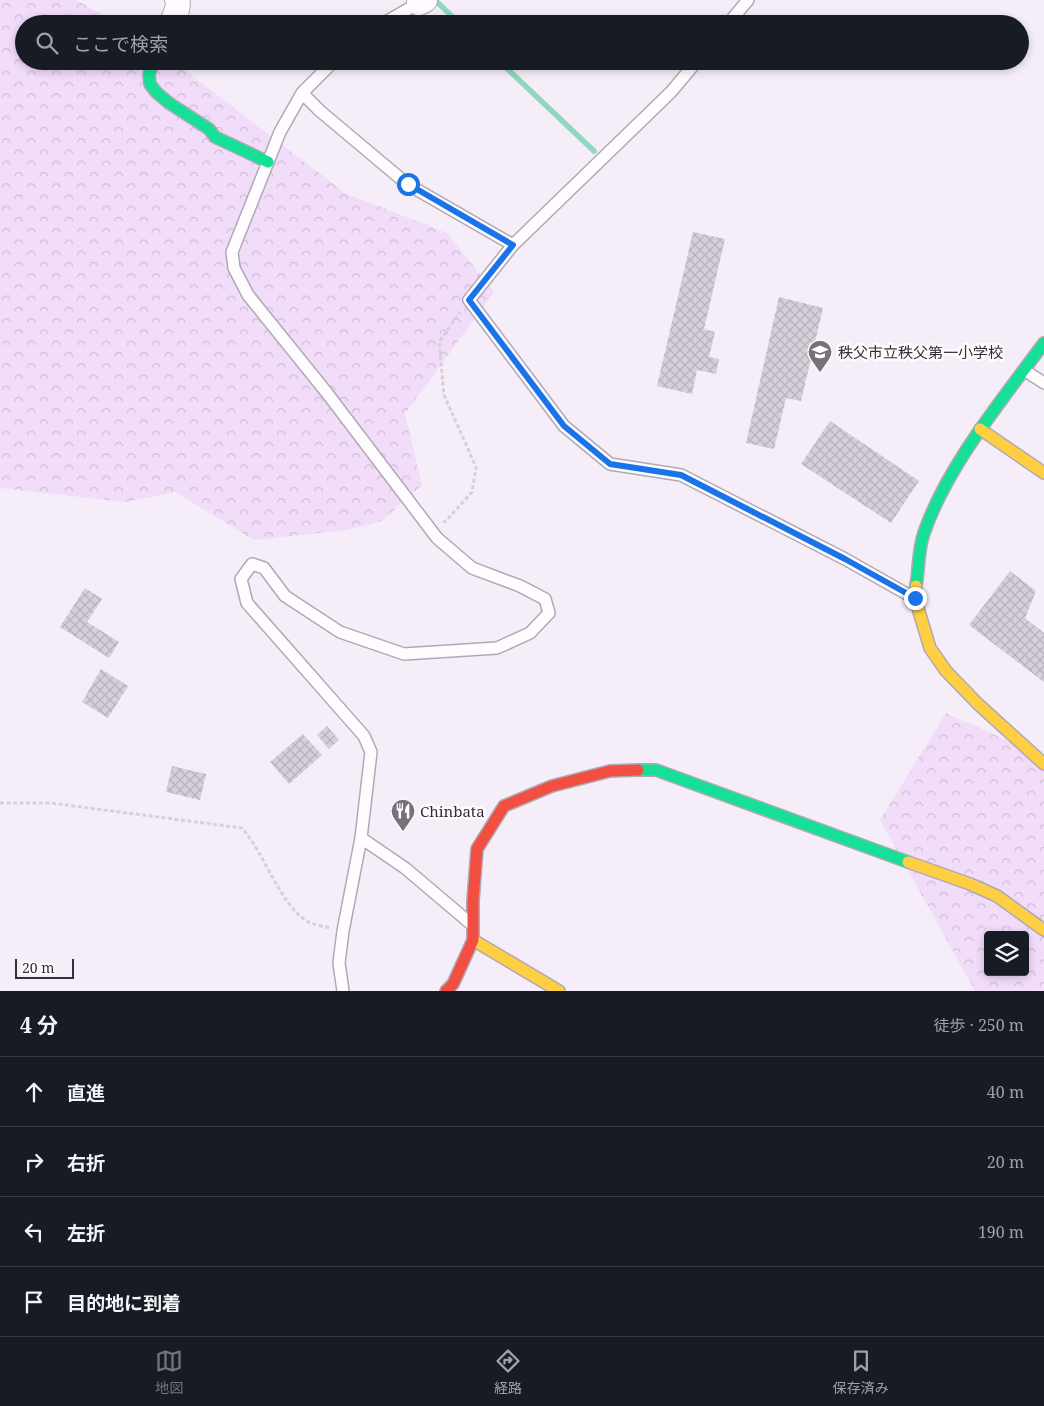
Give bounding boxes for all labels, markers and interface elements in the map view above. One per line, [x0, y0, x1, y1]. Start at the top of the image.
search box [15, 15, 1029, 70]
icon: search [33, 29, 61, 57]
text: ここで検索 [73, 31, 168, 57]
route start [397, 173, 420, 196]
school or university icon: 秩父市立秩父第一小学校 [807, 339, 833, 373]
place label: 秩父市立秩父第一小学校 [838, 342, 1003, 362]
route end [904, 587, 927, 610]
restaurant icon: Chinbata [390, 798, 416, 832]
place label: Chinbata [420, 801, 485, 821]
map controls [984, 931, 1029, 976]
button: layers [984, 931, 1029, 976]
scale bar [15, 956, 74, 979]
text: 20 m [22, 958, 55, 977]
text: 4 分 [20, 1011, 58, 1039]
text: 徒歩 · 250 m [934, 1014, 1024, 1036]
icon: ahead [20, 1078, 48, 1106]
text: 直進 [67, 1080, 105, 1106]
text: 40 m [987, 1081, 1024, 1103]
icon: right [20, 1148, 48, 1176]
text: 右折 [67, 1150, 105, 1176]
text: 20 m [987, 1151, 1024, 1173]
icon: left [20, 1218, 48, 1246]
text: 左折 [67, 1220, 105, 1246]
text: 190 m [978, 1221, 1024, 1243]
icon: arrive [20, 1288, 48, 1316]
text: 目的地に到着 [67, 1290, 181, 1316]
tab: 地図 [155, 1347, 183, 1397]
tab: 経路 [494, 1347, 522, 1397]
tab: 保存済み [833, 1347, 889, 1397]

